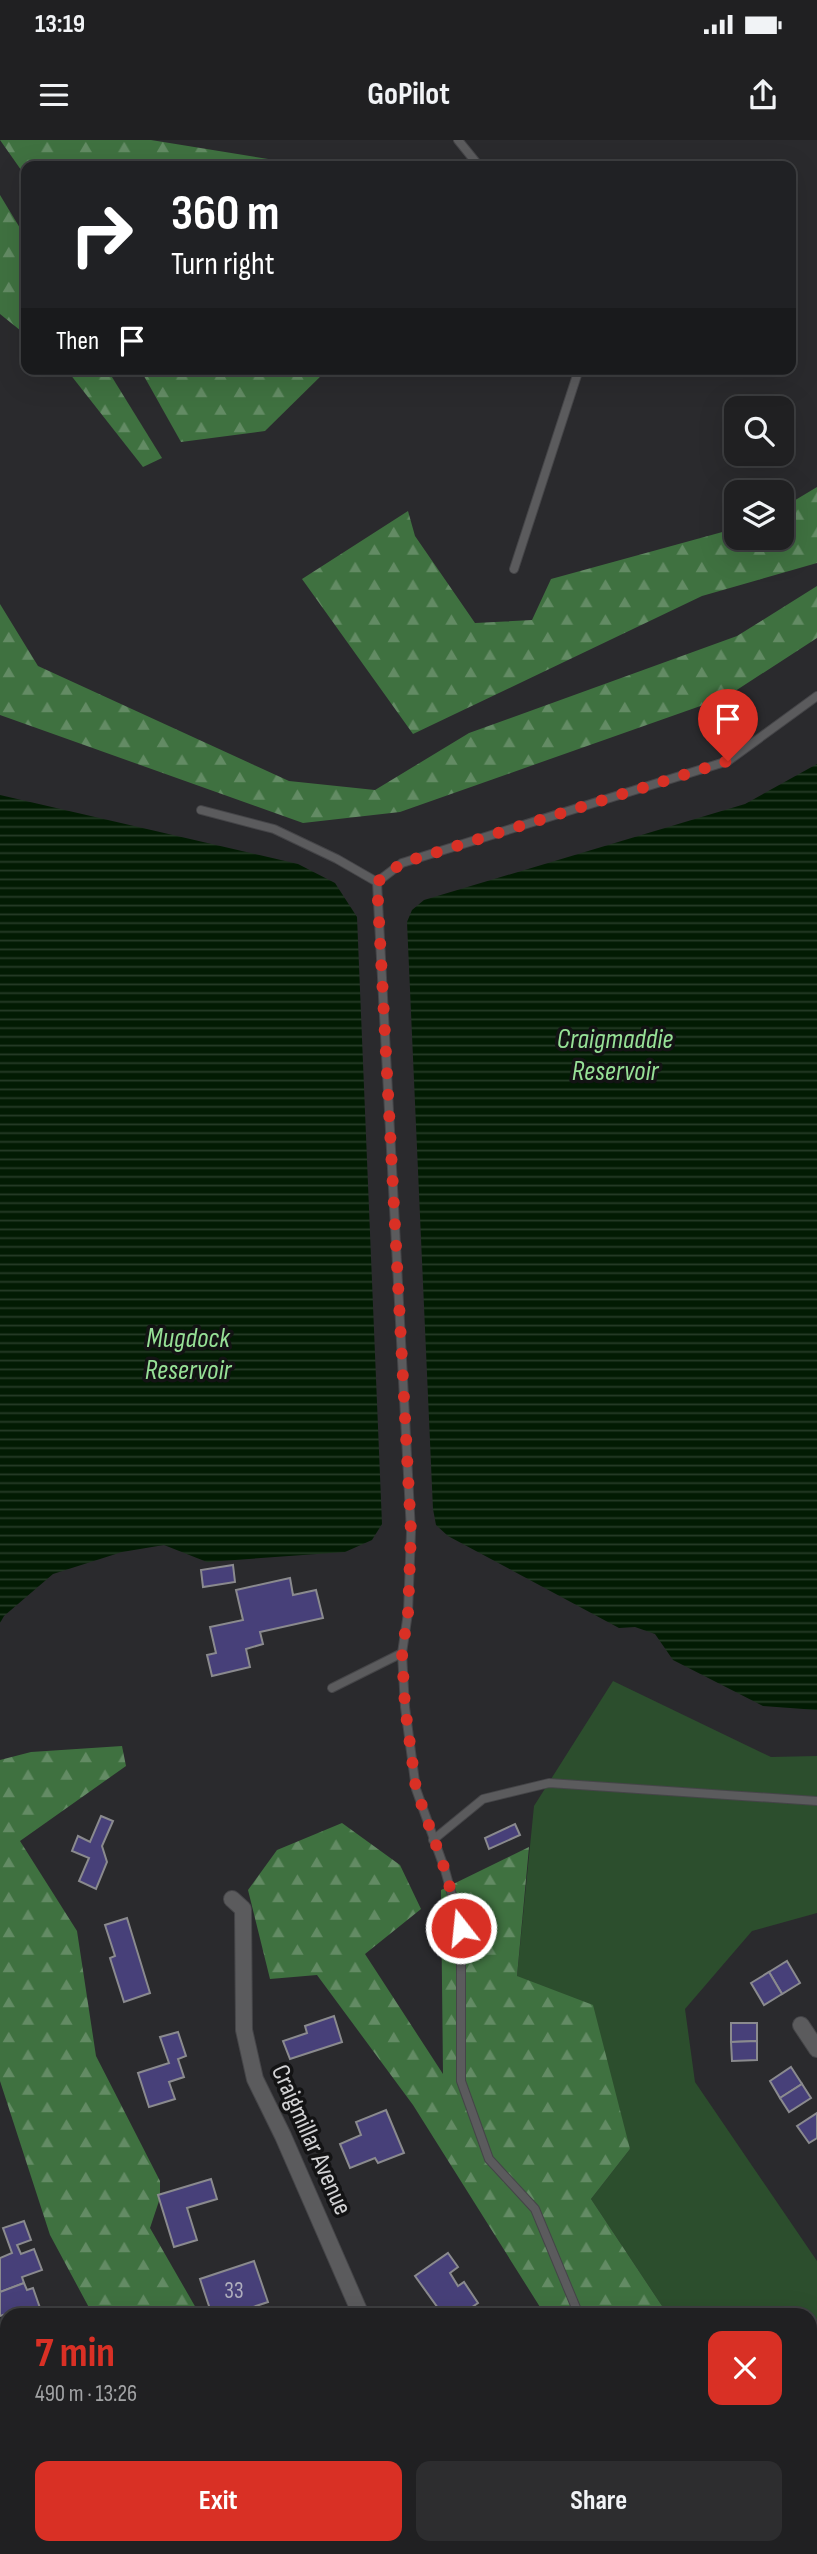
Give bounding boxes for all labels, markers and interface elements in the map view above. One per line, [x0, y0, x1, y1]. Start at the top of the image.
text: 13:19 [35, 9, 85, 40]
text: GoPilot [367, 75, 450, 114]
icon: menu [35, 76, 73, 114]
icon: share [744, 76, 782, 114]
text: 360 m [171, 185, 279, 244]
icon: right [56, 189, 147, 280]
text: Turn right [171, 245, 275, 284]
icon: arrive [113, 322, 151, 360]
text: Then [56, 326, 99, 357]
map controls [724, 396, 794, 550]
button: search [724, 396, 794, 466]
button: layers [724, 480, 794, 550]
pin [698, 689, 758, 761]
icon: arrive [709, 700, 747, 738]
water label: Craigmaddie Reservoir [557, 1023, 673, 1088]
water label: Mugdock Reservoir [145, 1322, 232, 1387]
position arrow [424, 1891, 498, 1965]
street label: Craigmillar Avenue [264, 2060, 358, 2220]
house number: 33 [224, 2277, 244, 2305]
text: 7 min [35, 2328, 115, 2379]
button: close [708, 2331, 782, 2405]
text: 490 m · 13:26 [35, 2380, 137, 2408]
button: Exit [35, 2461, 402, 2541]
button: Share [416, 2461, 782, 2541]

